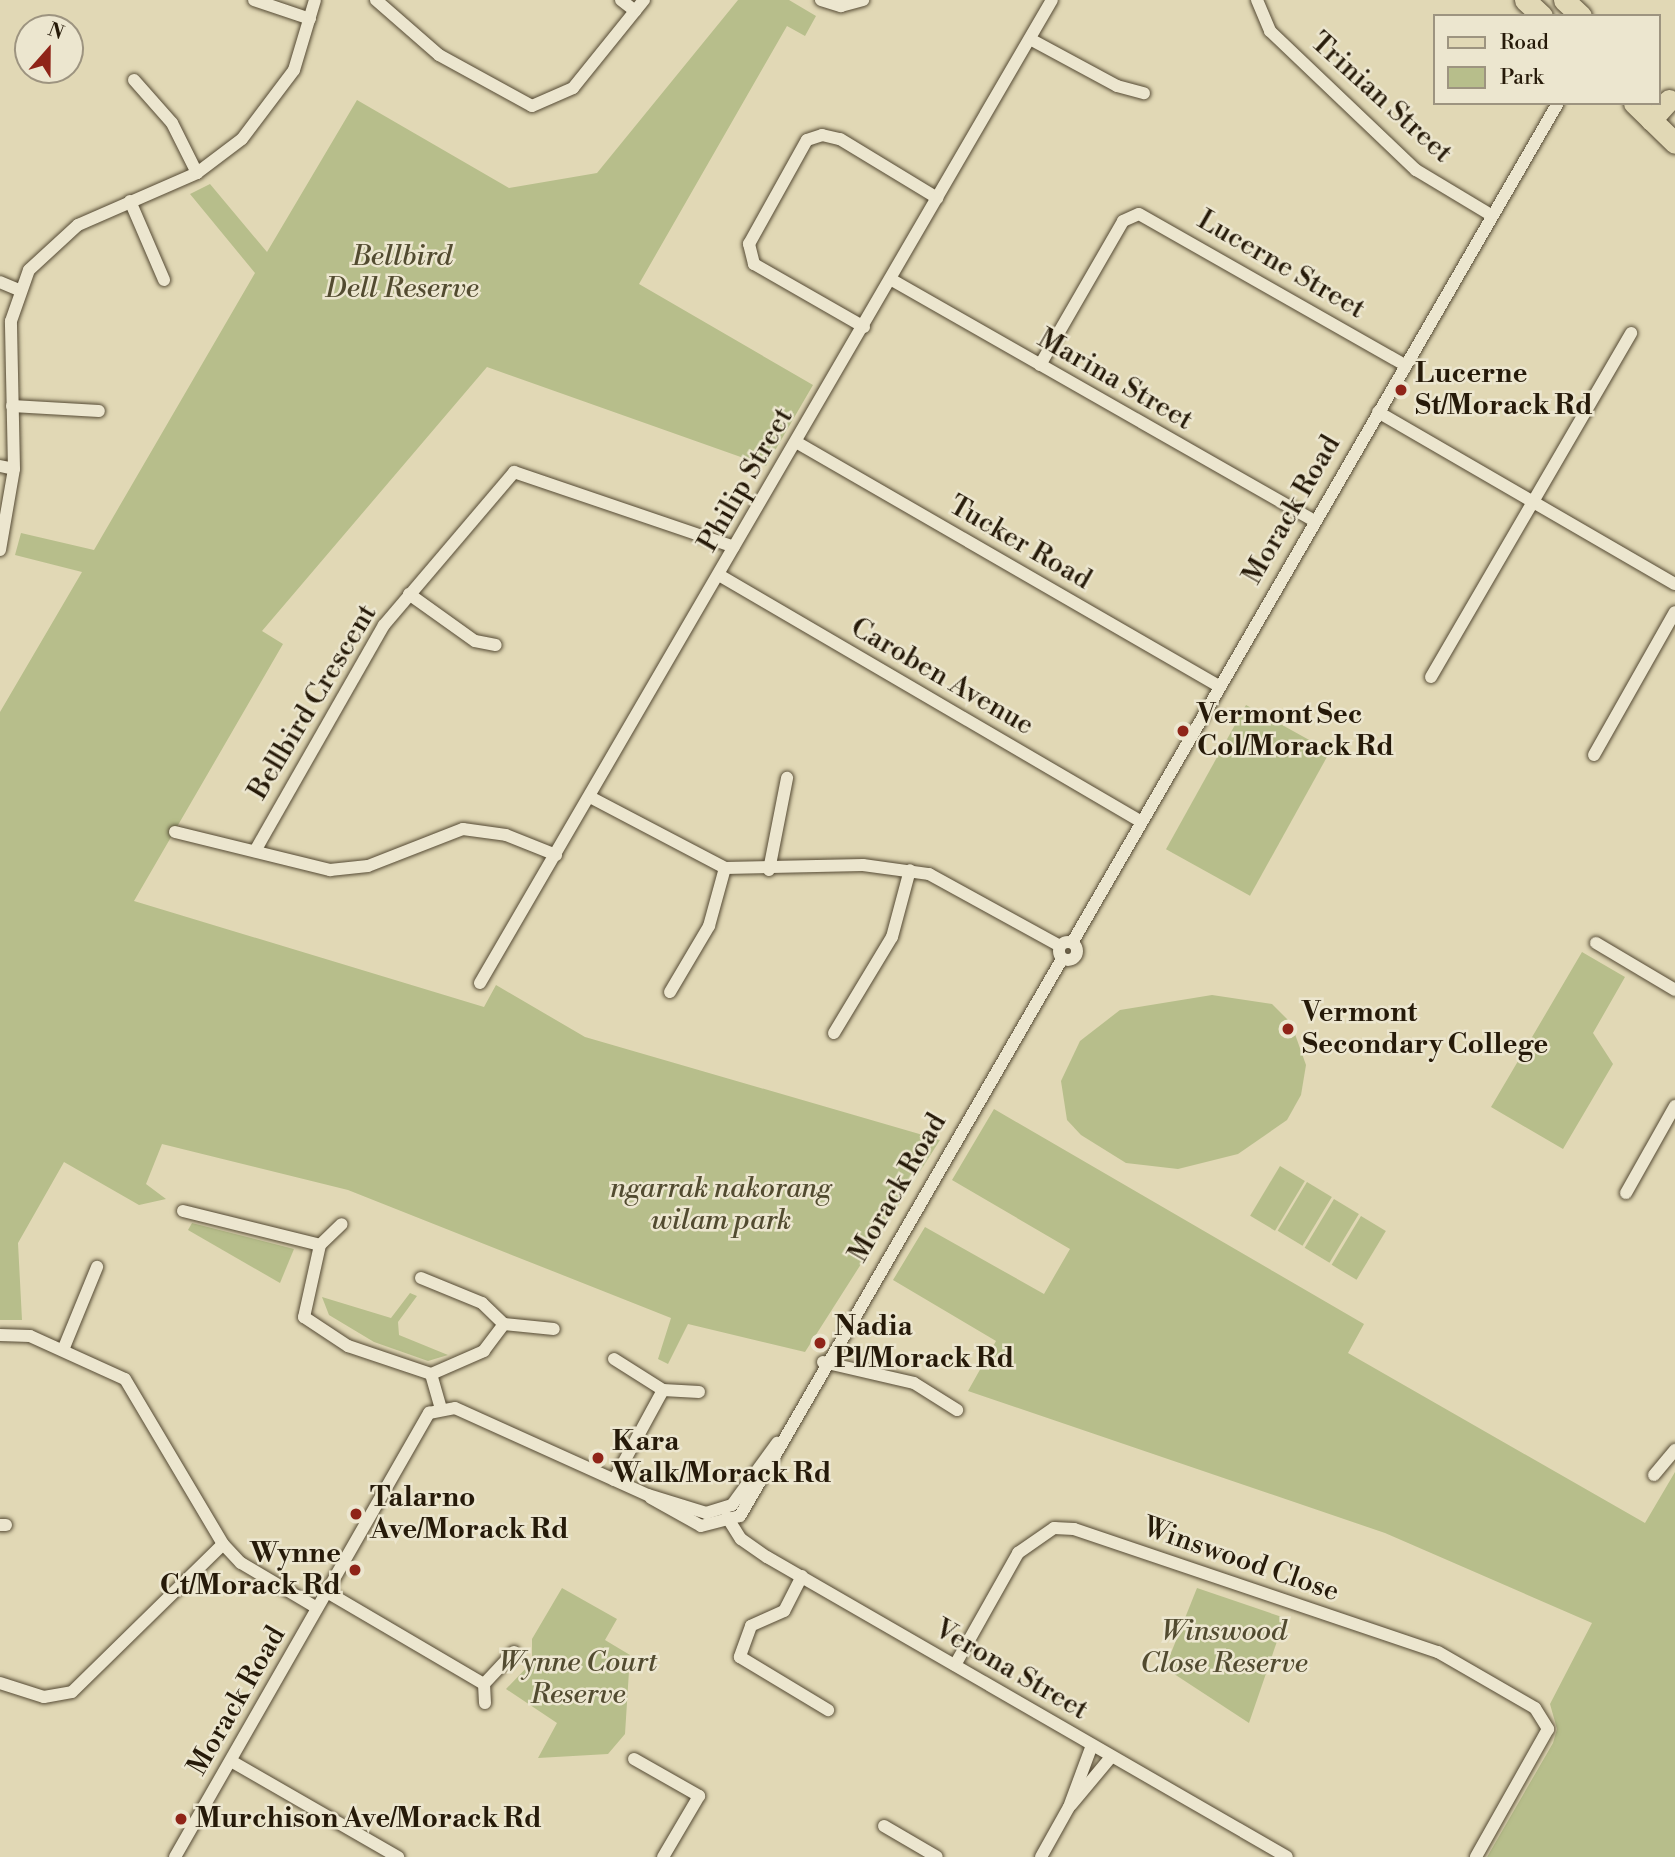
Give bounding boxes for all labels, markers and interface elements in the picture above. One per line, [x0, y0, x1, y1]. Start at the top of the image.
north arrow [14, 14, 84, 84]
legend [1434, 14, 1661, 105]
text: N [44, 17, 67, 45]
street label: Trinian Street [1303, 26, 1459, 170]
text: Road [1500, 30, 1549, 56]
text: Park [1500, 65, 1544, 91]
street label: Lucerne Street [1191, 203, 1371, 327]
park label: Bellbird Dell Reserve [325, 240, 479, 306]
street label: Marina Street [1031, 322, 1199, 438]
place label: Lucerne St/Morack Rd [1415, 357, 1593, 423]
marker: Lucerne St/Morack Rd [1393, 382, 1409, 398]
street label: Philip Street [691, 402, 801, 558]
street label: Morack Road [1236, 430, 1348, 590]
street label: Tucker Road [943, 489, 1097, 597]
street label: Bellbird Crescent [242, 598, 384, 806]
street label: Caroben Avenue [845, 611, 1039, 743]
place label: Vermont Sec Col/Morack Rd [1197, 698, 1394, 764]
marker: Vermont Sec Col/Morack Rd [1175, 723, 1191, 739]
place label: Vermont Secondary College [1302, 996, 1548, 1062]
marker: Vermont Secondary College [1280, 1021, 1296, 1037]
street label: Morack Road [842, 1108, 954, 1268]
park label: ngarrak nakorang wilam park [610, 1172, 832, 1238]
place label: Nadia Pl/Morack Rd [834, 1310, 1014, 1376]
marker: Nadia Pl/Morack Rd [812, 1335, 828, 1351]
place label: Kara Walk/Morack Rd [612, 1425, 831, 1491]
marker: Kara Walk/Morack Rd [590, 1450, 606, 1466]
place label: Talarno Ave/Morack Rd [370, 1481, 569, 1547]
marker: Talarno Ave/Morack Rd [348, 1506, 364, 1522]
street label: Winswood Close [1139, 1511, 1343, 1609]
place label: Wynne Ct/Morack Rd [160, 1537, 341, 1603]
marker: Wynne Ct/Morack Rd [347, 1562, 363, 1578]
street label: Verona Street [928, 1612, 1094, 1728]
park label: Winswood Close Reserve [1140, 1615, 1308, 1681]
street label: Morack Road [181, 1621, 293, 1781]
park label: Wynne Court Reserve [499, 1646, 657, 1712]
place label: Murchison Ave/Morack Rd [195, 1802, 542, 1836]
marker: Murchison Ave/Morack Rd [173, 1811, 189, 1827]

